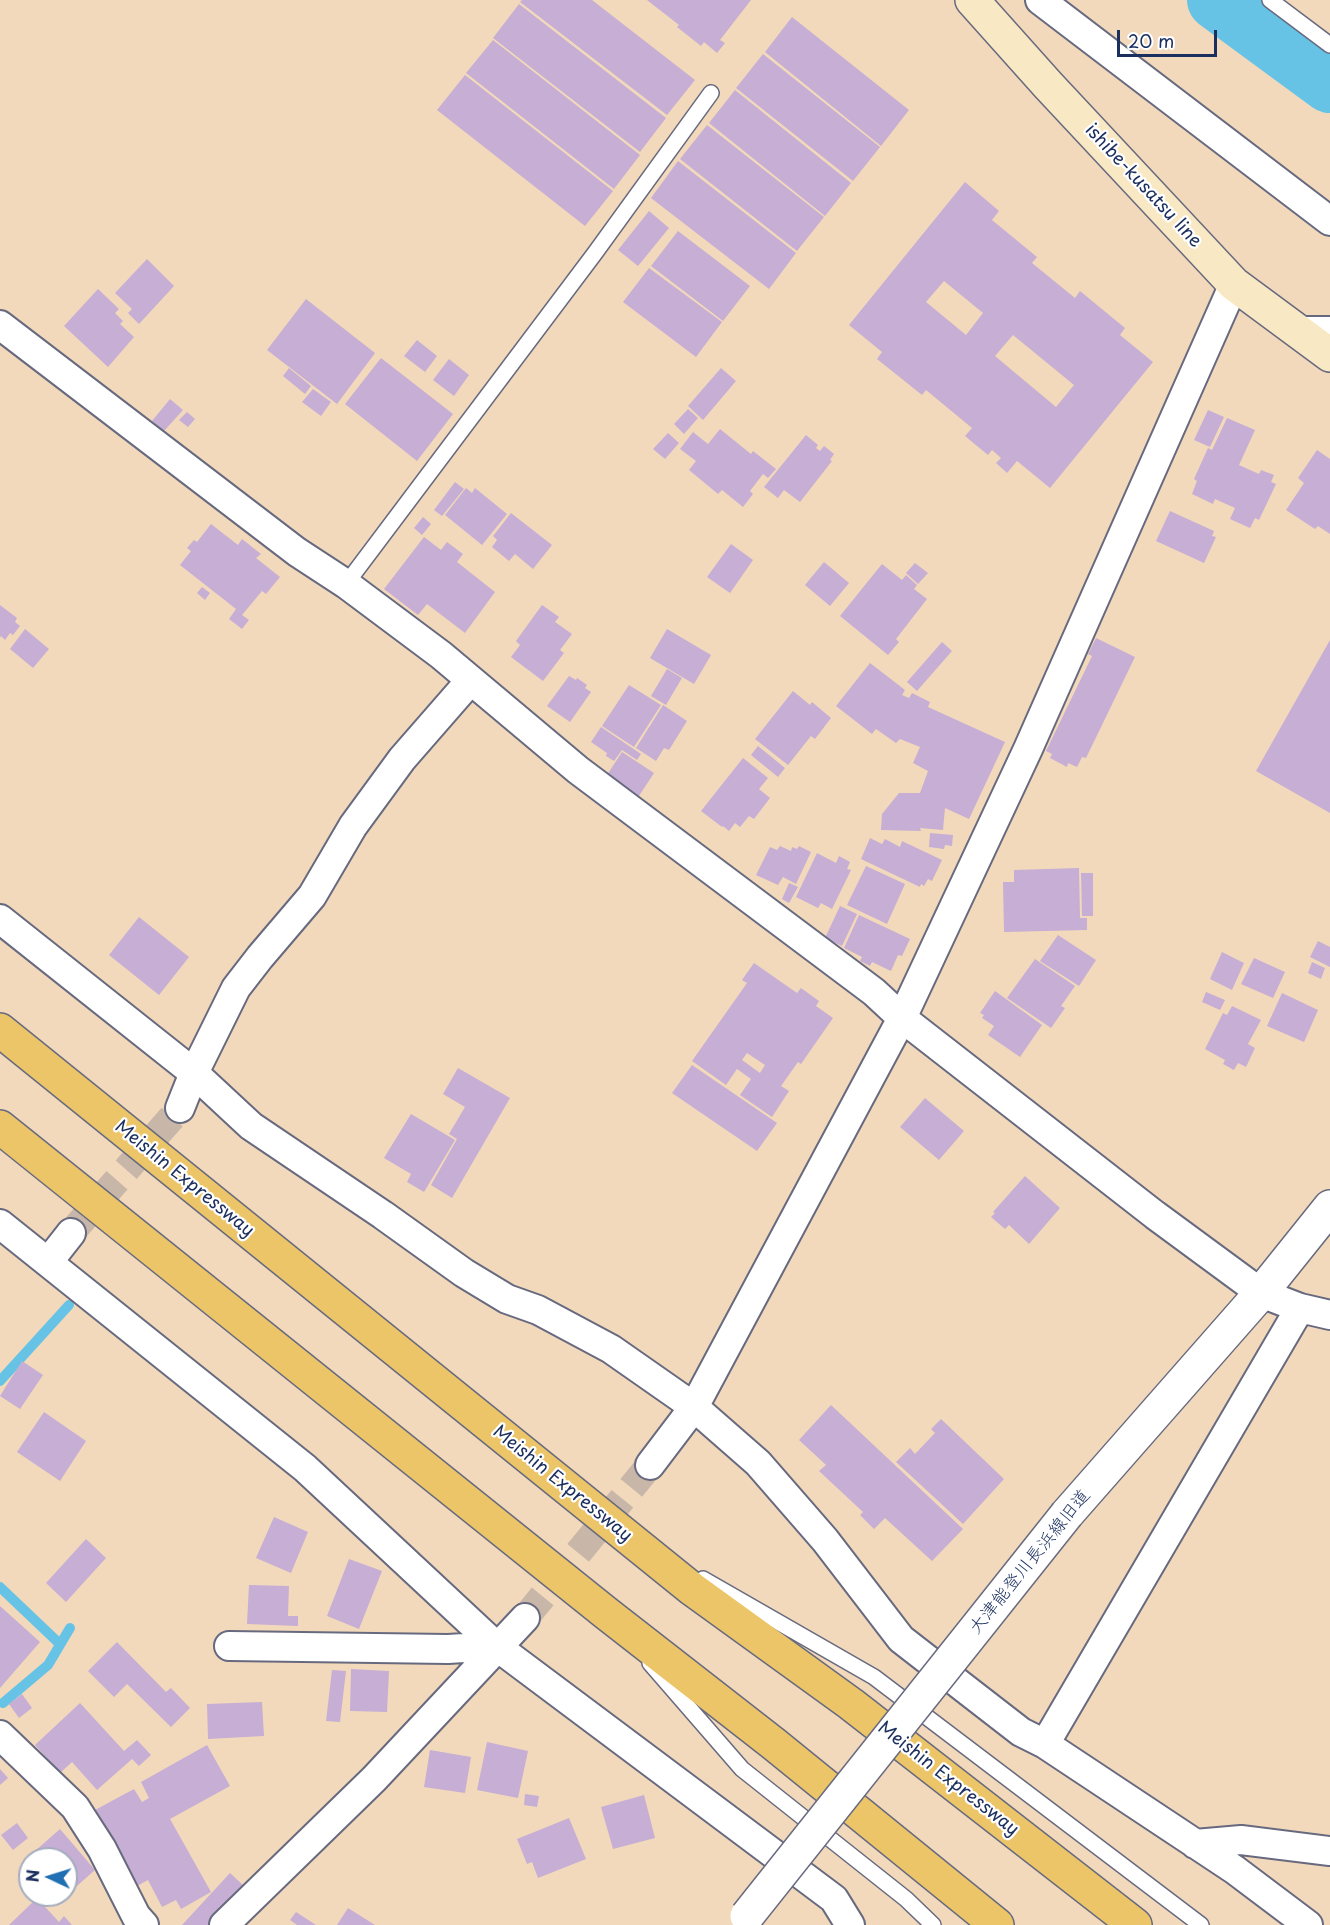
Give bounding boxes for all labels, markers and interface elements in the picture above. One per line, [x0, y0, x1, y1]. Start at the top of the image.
scale bar [1120, 18, 1220, 56]
text: 20 m [1128, 27, 1174, 54]
street label: ishibe-kusatsu line [1080, 120, 1206, 252]
street label: Meishin Expressway [110, 1116, 258, 1242]
street label: Meishin Expressway [488, 1421, 636, 1547]
street label: 大津能登川長浜線旧道 [965, 1485, 1095, 1639]
street label: Meishin Expressway [873, 1717, 1023, 1841]
north arrow [18, 1847, 78, 1907]
text: N [20, 1869, 44, 1883]

